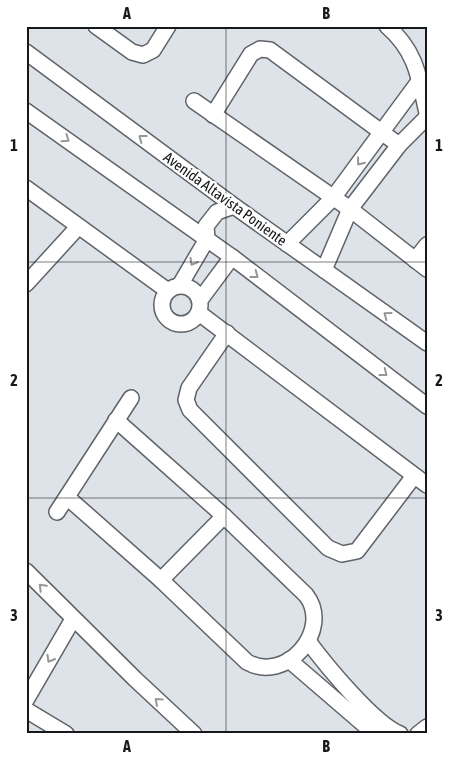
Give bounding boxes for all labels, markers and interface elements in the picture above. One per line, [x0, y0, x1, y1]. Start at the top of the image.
text: A [122, 4, 131, 22]
text: B [322, 4, 330, 22]
one-way arrow [60, 134, 69, 142]
one-way arrow [138, 135, 148, 144]
text: 1 [10, 136, 18, 154]
text: 1 [435, 136, 443, 154]
street label: Avenida Altavista Poniente [160, 148, 290, 249]
one-way arrow [357, 156, 366, 166]
one-way arrow [190, 257, 200, 266]
one-way arrow [249, 269, 258, 277]
one-way arrow [384, 312, 393, 320]
one-way arrow [378, 368, 387, 376]
text: 2 [10, 371, 18, 389]
text: 2 [435, 371, 443, 389]
one-way arrow [39, 584, 48, 593]
text: 3 [10, 606, 18, 624]
text: 3 [435, 606, 443, 624]
one-way arrow [46, 654, 56, 663]
one-way arrow [155, 698, 164, 707]
text: A [122, 737, 131, 755]
text: B [322, 737, 330, 755]

